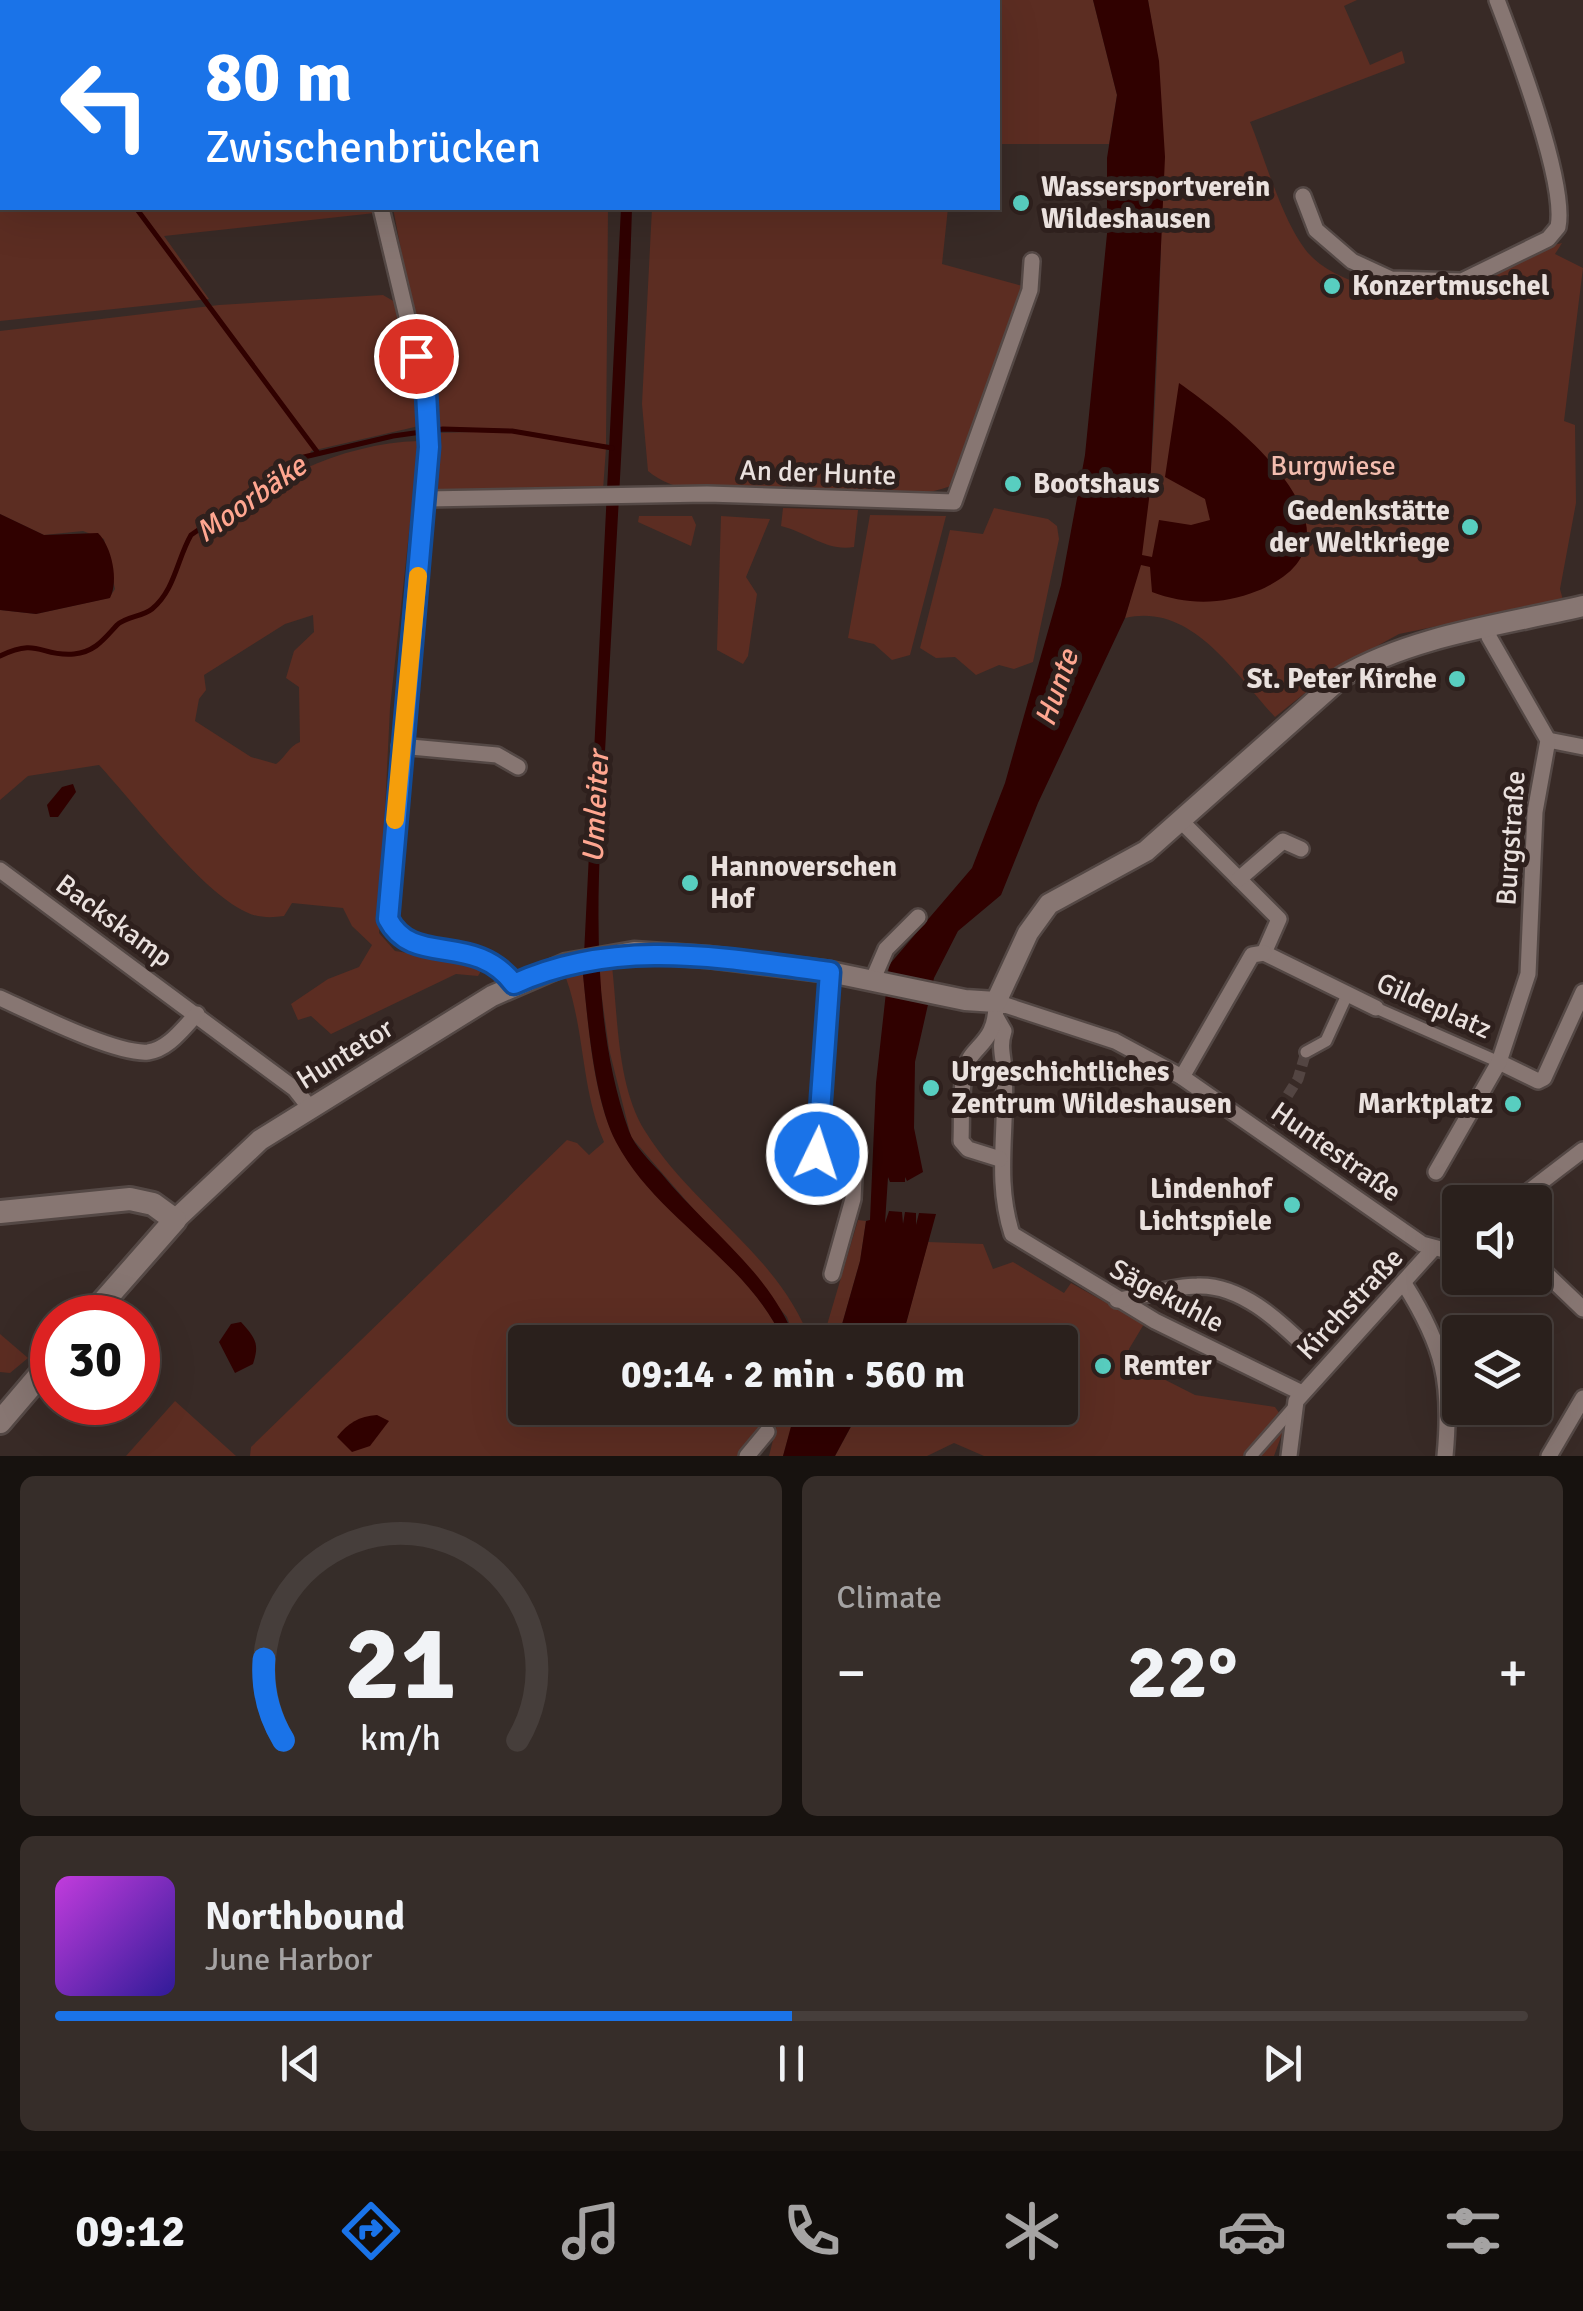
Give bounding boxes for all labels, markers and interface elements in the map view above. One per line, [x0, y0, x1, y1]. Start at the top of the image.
text: 80 m [205, 34, 353, 120]
icon: left [40, 40, 170, 170]
text: Zwischenbrücken [205, 120, 541, 175]
place label: Wassersportverein Wildeshausen [1041, 170, 1270, 236]
marker: Wassersportverein Wildeshausen [1010, 192, 1032, 214]
place label: Konzertmuschel [1352, 269, 1550, 303]
marker: Konzertmuschel [1321, 275, 1343, 297]
pin [374, 314, 459, 399]
icon: arrive [389, 329, 444, 384]
water label: Moorbäke [188, 446, 315, 551]
park label: Burgwiese [1270, 449, 1396, 483]
street label: An der Hunte [739, 453, 897, 493]
place label: Bootshaus [1033, 467, 1160, 501]
marker: Bootshaus [1002, 473, 1024, 495]
place label: Gedenkstätte der Weltkriege [1269, 494, 1450, 560]
marker: Gedenkstätte der Weltkriege [1459, 516, 1481, 538]
water label: Hunte [1027, 643, 1088, 731]
place label: St. Peter Kirche [1247, 662, 1437, 696]
marker: St. Peter Kirche [1446, 668, 1468, 690]
water label: Umleiter [575, 746, 618, 864]
street label: Burgstraße [1489, 769, 1533, 907]
place label: Hannoverschen Hof [710, 850, 897, 916]
street label: Backskamp [49, 867, 179, 975]
marker: Hannoverschen Hof [679, 872, 701, 894]
street label: Gildeplatz [1371, 966, 1497, 1046]
street label: Huntetor [290, 1011, 400, 1097]
place label: Urgeschichtliches Zentrum Wildeshausen [951, 1055, 1232, 1121]
marker: Urgeschichtliches Zentrum Wildeshausen [920, 1077, 942, 1099]
place label: Marktplatz [1358, 1087, 1493, 1121]
marker: Marktplatz [1502, 1093, 1524, 1115]
street label: Huntestraße [1264, 1095, 1408, 1209]
position arrow [765, 1102, 869, 1206]
place label: Lindenhof Lichtspiele [1138, 1172, 1274, 1238]
map controls [1442, 1185, 1552, 1425]
button: sound [1442, 1185, 1552, 1295]
marker: Lindenhof Lichtspiele [1281, 1194, 1303, 1216]
street label: Kirchstraße [1290, 1241, 1410, 1367]
street label: Sägekuhle [1104, 1252, 1230, 1340]
speed limit sign: 30 [30, 1295, 160, 1425]
button: layers [1442, 1315, 1552, 1425]
place label: Remter [1123, 1349, 1213, 1383]
text: 09:14 · 2 min · 560 m [621, 1351, 965, 1398]
marker: Remter [1092, 1355, 1114, 1377]
text: Climate [837, 1578, 942, 1617]
text: 21 [345, 1600, 457, 1728]
text: 22° [1127, 1626, 1238, 1719]
text: − [837, 1639, 866, 1707]
text: + [1498, 1639, 1528, 1707]
text: km/h [360, 1716, 441, 1760]
text: Northbound [205, 1893, 405, 1940]
text: June Harbor [205, 1940, 372, 1979]
icon: previous [273, 2036, 328, 2091]
icon: pause [764, 2036, 819, 2091]
icon: next [1255, 2036, 1310, 2091]
icon: directions [336, 2196, 406, 2266]
icon: music [556, 2196, 626, 2266]
icon: phone [777, 2196, 847, 2266]
icon: climate [997, 2196, 1067, 2266]
icon: car [1217, 2196, 1287, 2266]
icon: filters [1438, 2196, 1508, 2266]
text: 09:12 [75, 2204, 186, 2259]

